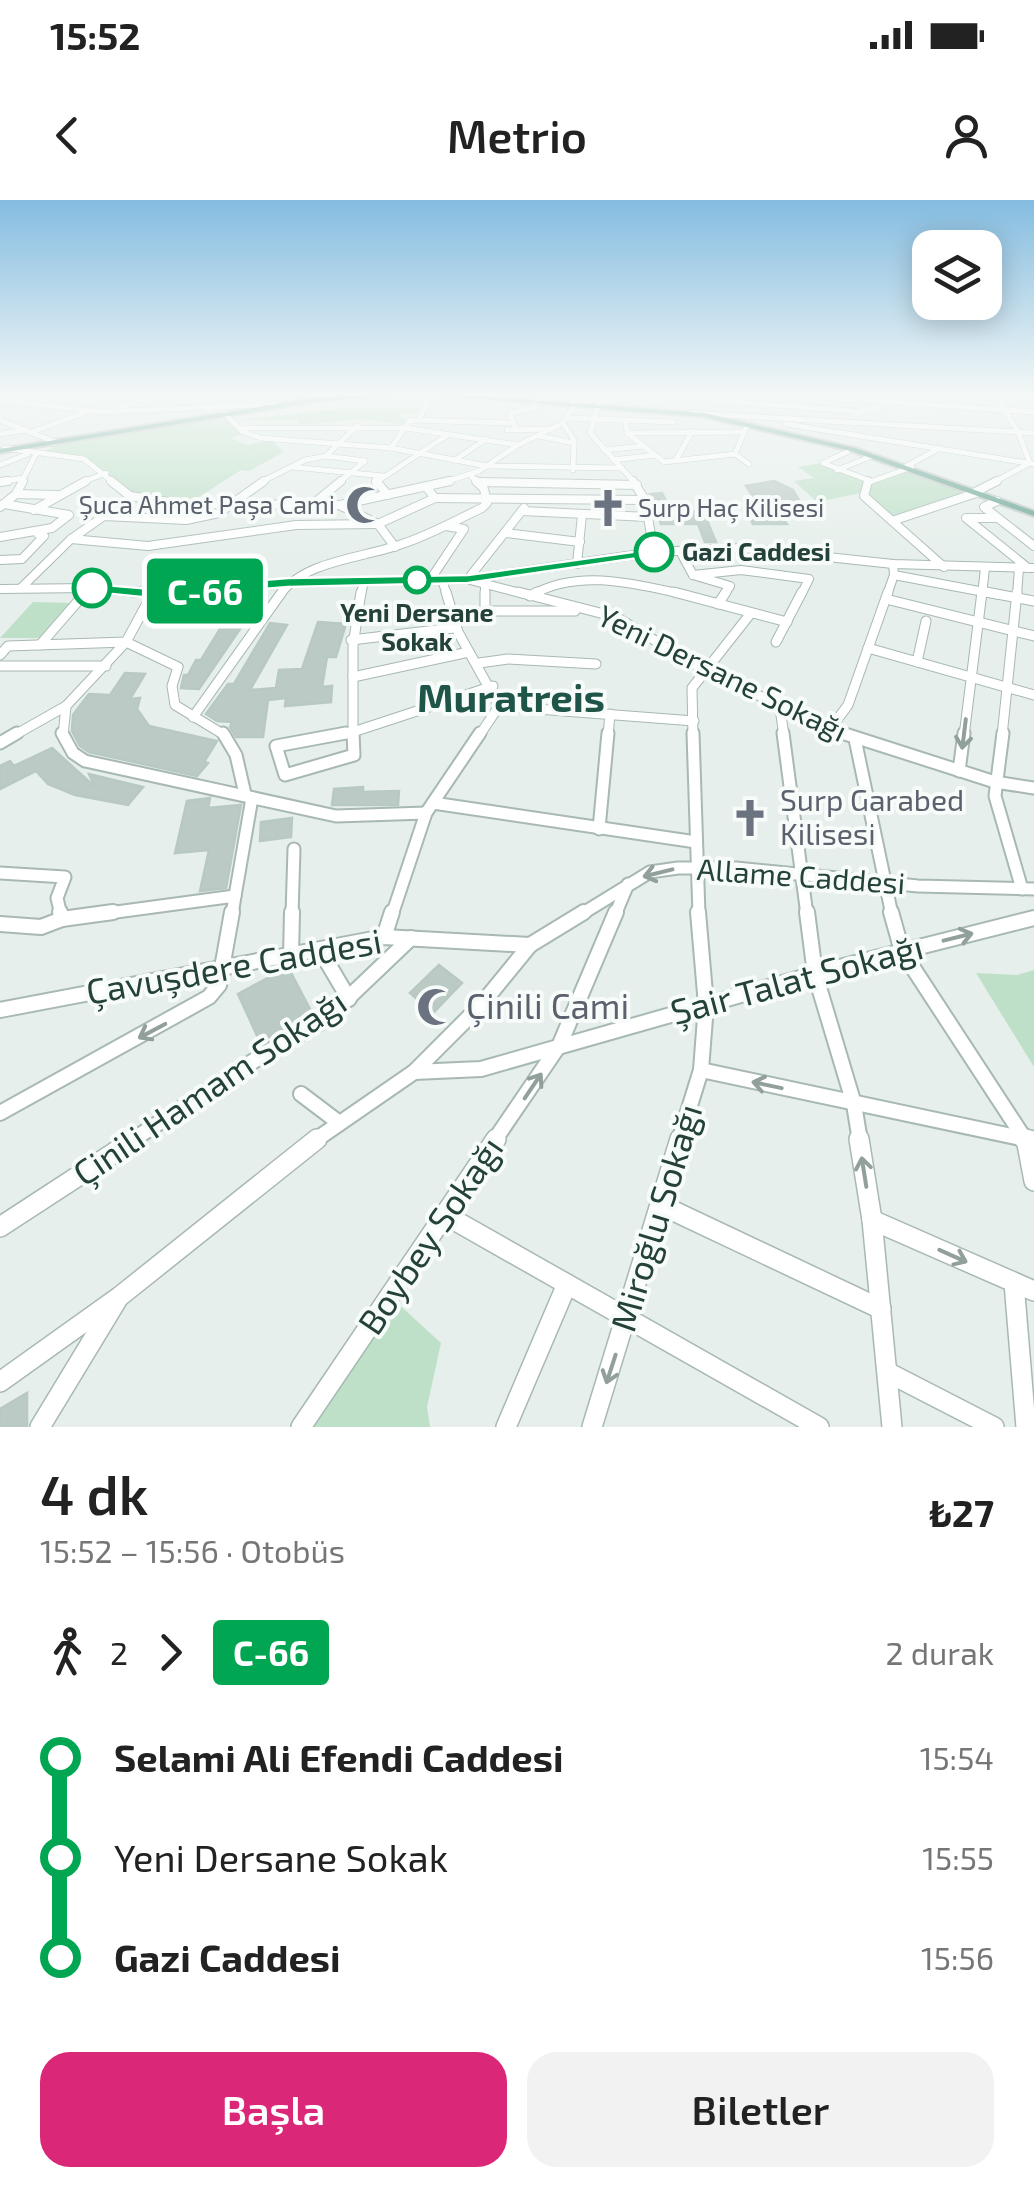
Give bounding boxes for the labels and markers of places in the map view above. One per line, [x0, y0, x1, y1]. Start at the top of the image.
mosque icon: Şuca Ahmet Paşa Cami [344, 484, 386, 526]
church icon: Surp Haç Kilisesi [587, 487, 629, 529]
place label: Şuca Ahmet Paşa Cami [79, 489, 335, 521]
place label: Surp Haç Kilisesi [638, 492, 824, 524]
marker: Gazi Caddesi [635, 533, 673, 571]
place label: Gazi Caddesi [682, 536, 831, 566]
marker: Yeni Dersane Sokak [404, 567, 430, 593]
unlabelled marker [73, 569, 111, 607]
place label: Yeni Dersane Sokak [340, 597, 494, 656]
place label: Surp Garabed Kilisesi [780, 781, 964, 851]
church icon: Surp Garabed Kilisesi [729, 797, 771, 839]
place label: Çinili Cami [466, 984, 629, 1028]
mosque icon: Çinili Cami [415, 986, 457, 1028]

